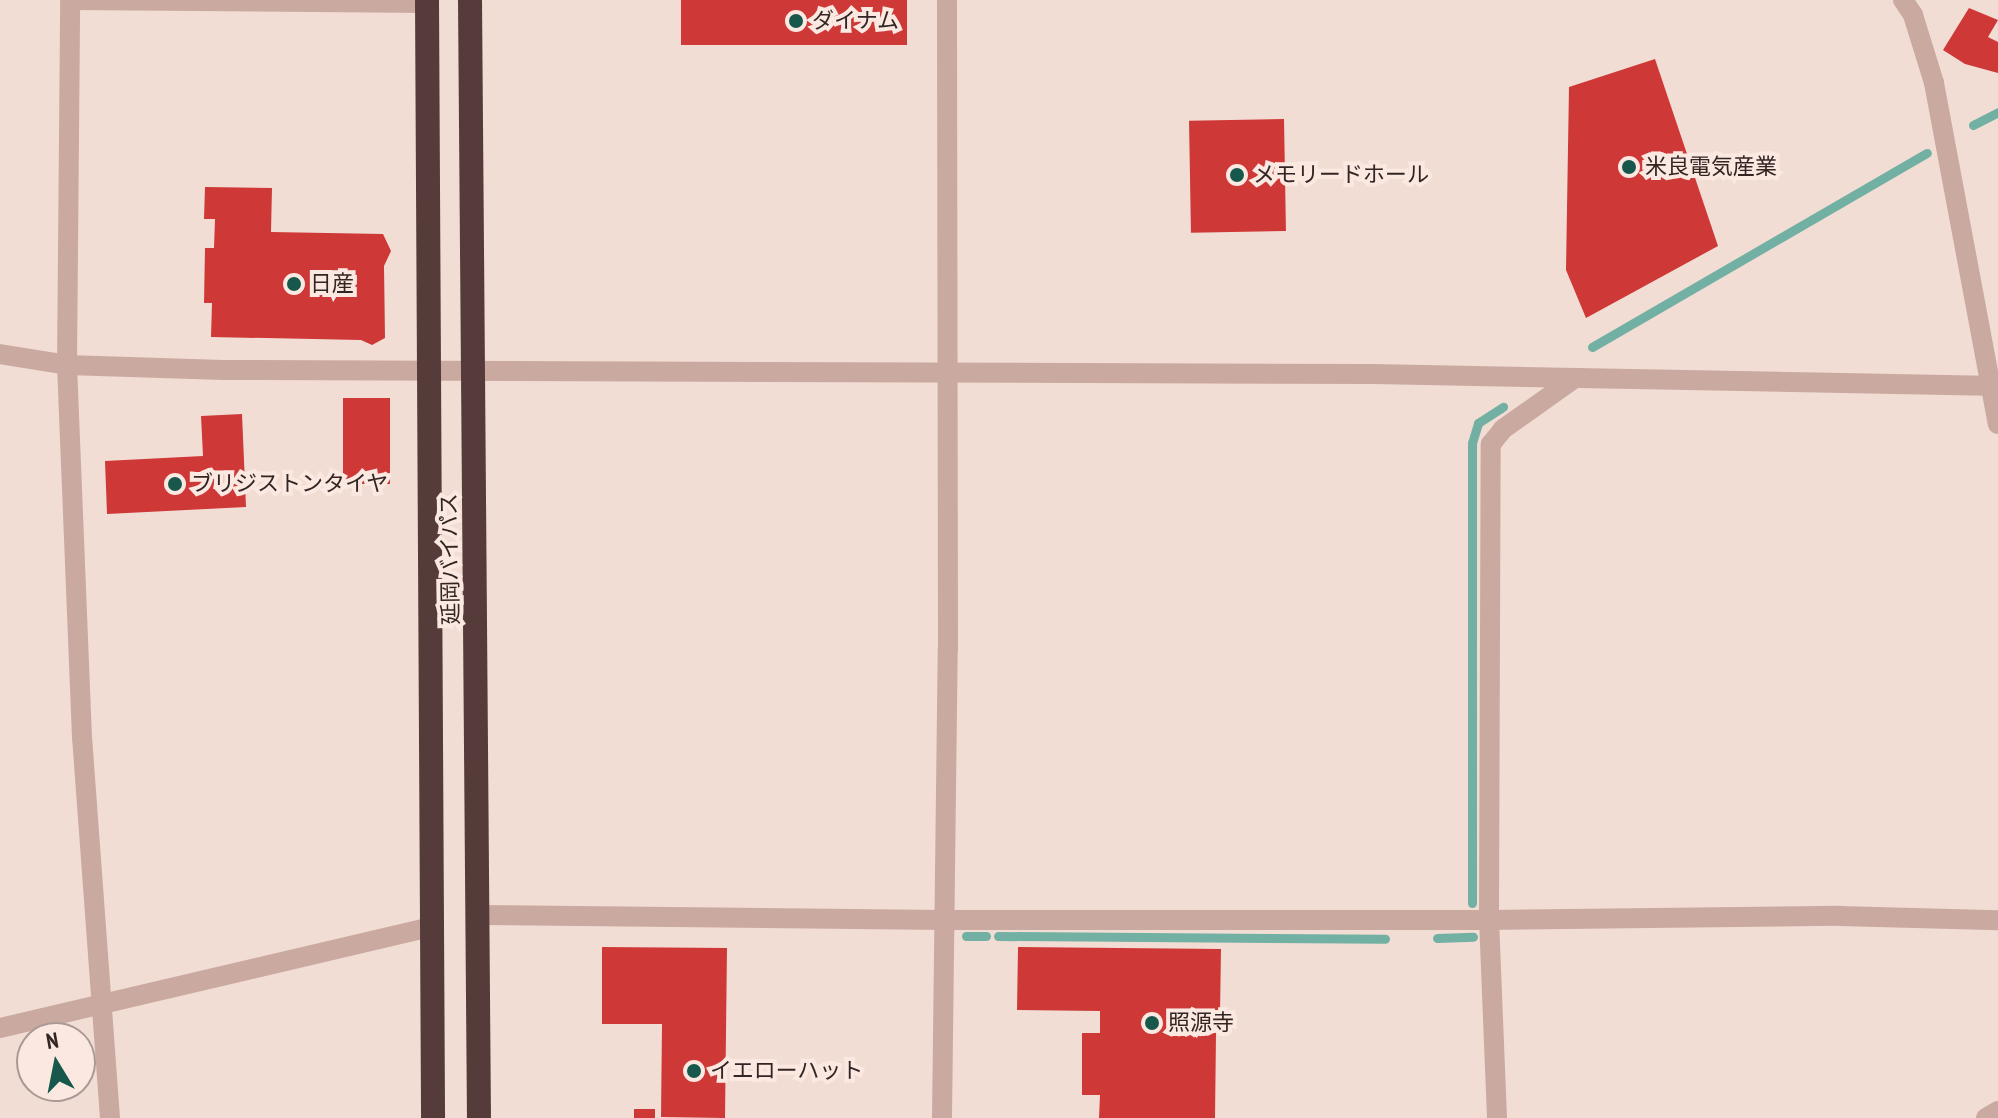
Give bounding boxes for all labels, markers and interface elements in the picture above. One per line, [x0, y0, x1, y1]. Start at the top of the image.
place label: ダイナム [812, 8, 900, 34]
marker: ダイナム [787, 12, 805, 30]
place label: 米良電気産業 [1645, 154, 1777, 180]
marker: 米良電気産業 [1620, 158, 1638, 176]
place label: メモリードホール [1253, 162, 1429, 188]
marker: メモリードホール [1228, 166, 1246, 184]
place label: 日産 [310, 271, 354, 297]
marker: 日産 [285, 275, 303, 293]
place label: ブリジストンタイヤ [191, 471, 389, 497]
marker: ブリジストンタイヤ [166, 475, 184, 493]
street label: 延岡バイパス [436, 493, 464, 625]
place label: 照源寺 [1168, 1010, 1234, 1036]
marker: 照源寺 [1143, 1014, 1161, 1032]
north arrow [16, 1022, 96, 1102]
text: N [44, 1026, 60, 1055]
place label: イエローハット [710, 1058, 864, 1084]
marker: イエローハット [685, 1062, 703, 1080]

